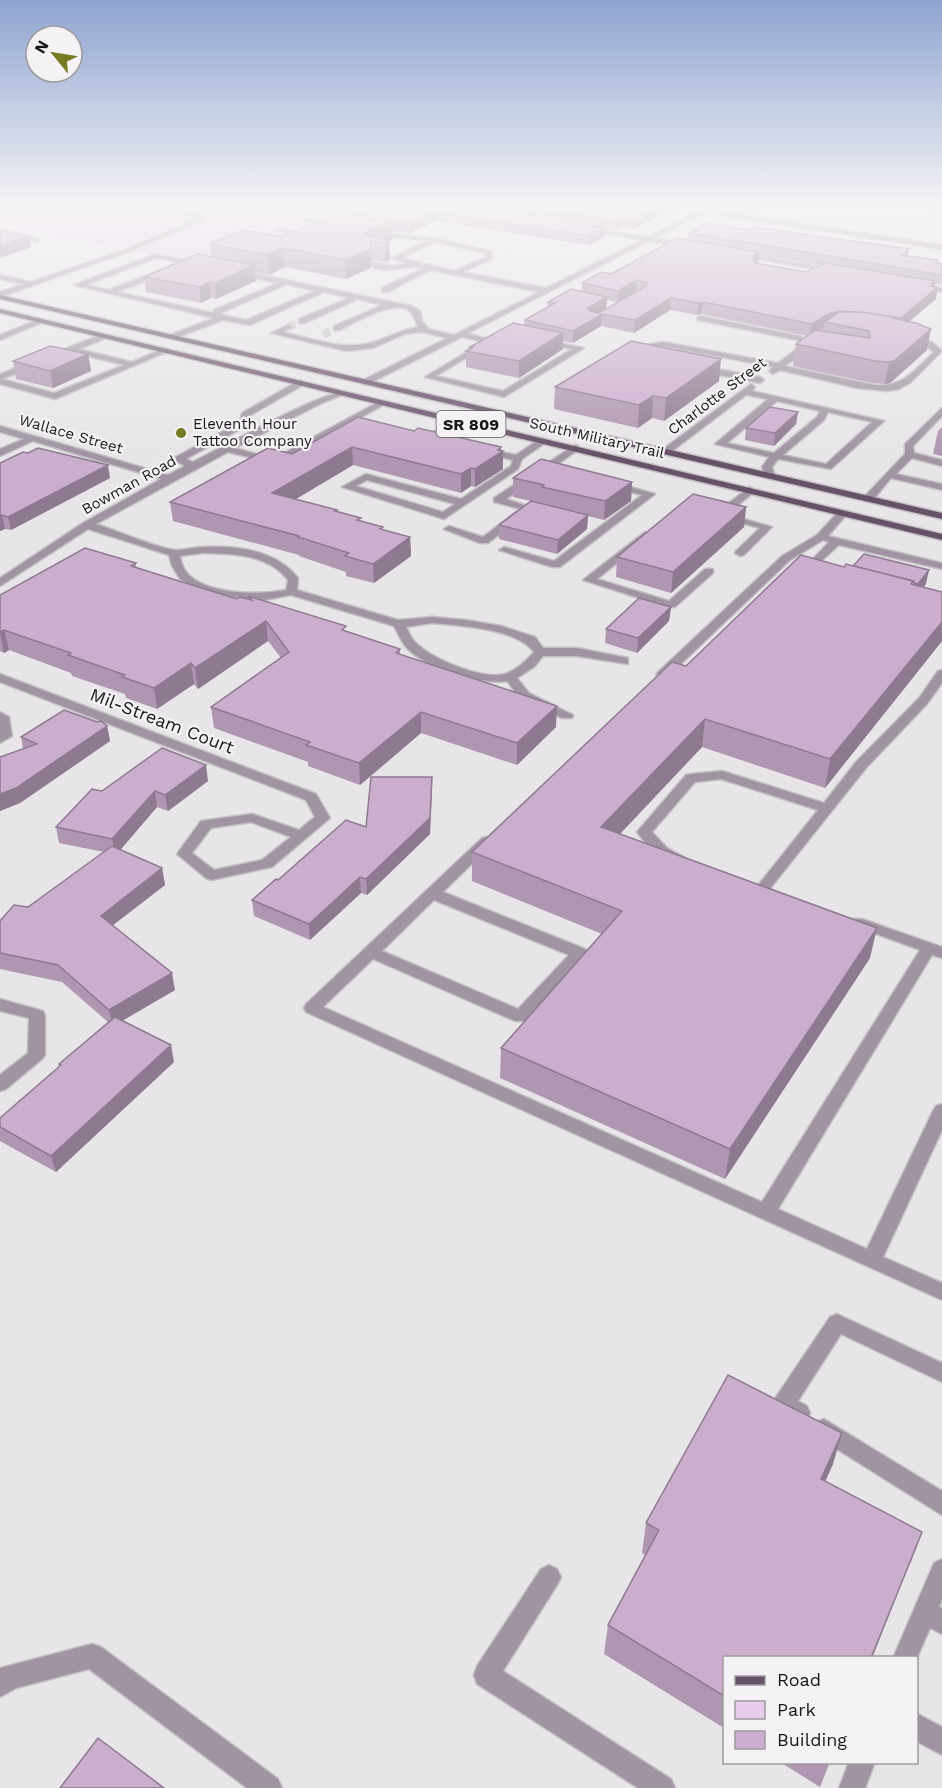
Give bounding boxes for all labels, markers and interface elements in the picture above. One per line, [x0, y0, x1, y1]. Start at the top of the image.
north arrow [24, 24, 84, 84]
text: N [30, 37, 53, 57]
street label: Charlotte Street [664, 353, 770, 439]
street label: Wallace Street [17, 411, 126, 458]
road number: SR 809 [436, 411, 506, 437]
street label: South Military Trail [528, 414, 667, 462]
place label: Eleventh Hour Tattoo Company [193, 415, 312, 450]
marker: Eleventh Hour Tattoo Company [174, 426, 188, 440]
street label: Bowman Road [79, 452, 179, 518]
street label: Mil-Stream Court [87, 683, 237, 758]
legend [723, 1656, 918, 1764]
text: Road [777, 1669, 821, 1690]
text: Park [777, 1699, 816, 1720]
text: Building [777, 1729, 847, 1750]

